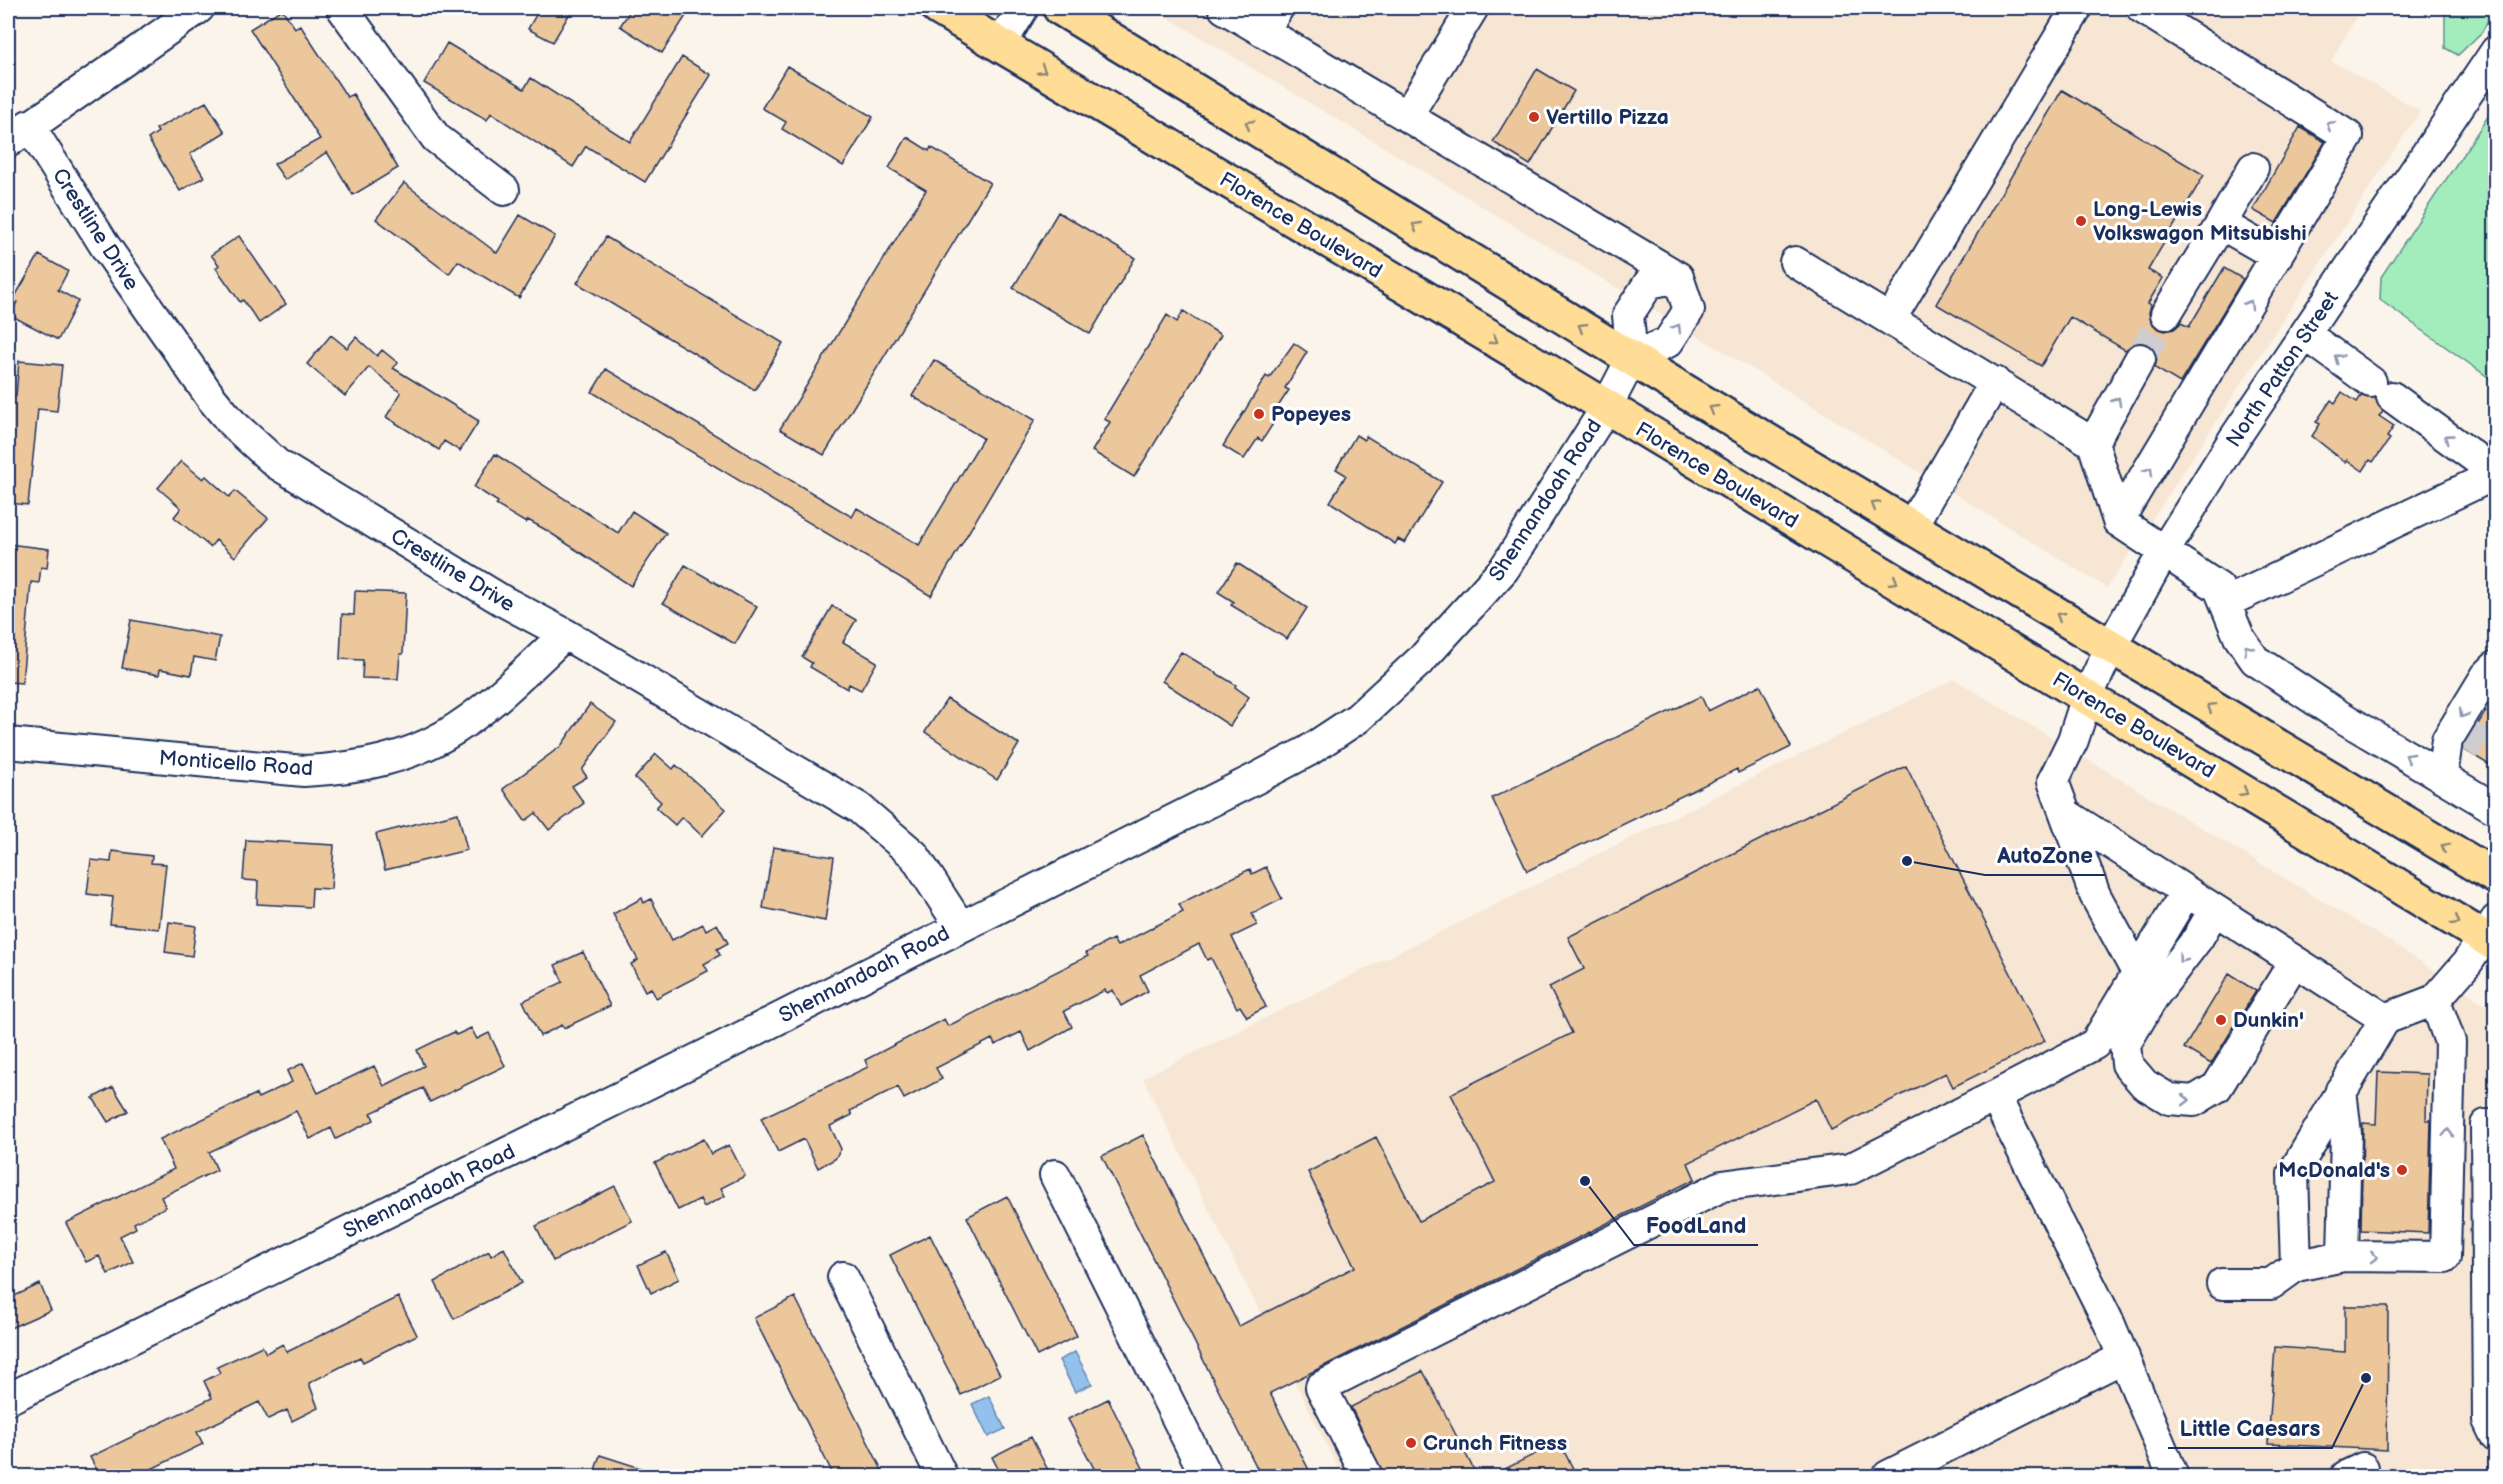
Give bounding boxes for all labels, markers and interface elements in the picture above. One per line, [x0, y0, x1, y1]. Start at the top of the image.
one-way arrow [1036, 63, 1046, 74]
place label: Vertillo Pizza [1546, 105, 1669, 130]
marker: Vertillo Pizza [1527, 110, 1541, 124]
one-way arrow [1245, 119, 1255, 131]
one-way arrow [2325, 121, 2336, 132]
street label: Crestline Drive [47, 164, 144, 295]
street label: Florence Boulevard [1215, 167, 1387, 284]
place label: Long-Lewis Volkswagon Mitsubishi [2093, 197, 2307, 246]
marker: Long-Lewis Volkswagon Mitsubishi [2074, 214, 2088, 228]
one-way arrow [1412, 221, 1422, 233]
street label: North Patton Street [2221, 286, 2344, 452]
one-way arrow [2242, 300, 2253, 310]
one-way arrow [1578, 323, 1588, 335]
one-way arrow [1670, 324, 1681, 335]
one-way arrow [1488, 333, 1498, 344]
one-way arrow [2333, 354, 2344, 365]
one-way arrow [2110, 397, 2121, 407]
place label: Popeyes [1271, 402, 1351, 427]
one-way arrow [1709, 405, 1719, 416]
marker: Popeyes [1252, 407, 1266, 421]
street label: Shennandoah Road [1484, 415, 1607, 586]
street label: Florence Boulevard [1631, 417, 1803, 534]
one-way arrow [2444, 435, 2455, 446]
one-way arrow [2141, 467, 2153, 477]
one-way arrow [1871, 501, 1881, 512]
street label: Crestline Drive [386, 524, 519, 617]
one-way arrow [1888, 574, 1898, 586]
one-way arrow [2056, 611, 2067, 623]
one-way arrow [2244, 645, 2255, 656]
street label: Florence Boulevard [2048, 667, 2220, 784]
one-way arrow [2207, 702, 2217, 714]
one-way arrow [2458, 708, 2470, 718]
street label: Monticello Road [158, 746, 314, 781]
one-way arrow [2405, 753, 2415, 765]
one-way arrow [2238, 785, 2248, 797]
callout: AutoZone [1985, 835, 2105, 875]
one-way arrow [2441, 842, 2451, 854]
text: AutoZone [1996, 843, 2093, 870]
one-way arrow [2450, 913, 2460, 925]
street label: Shennandoah Road [775, 921, 954, 1028]
one-way arrow [2178, 952, 2189, 963]
place label: Dunkin' [2233, 1008, 2304, 1033]
marker: Dunkin' [2214, 1013, 2228, 1027]
one-way arrow [2182, 1094, 2191, 1106]
one-way arrow [2442, 1128, 2454, 1137]
street label: Shennandoah Road [339, 1139, 519, 1244]
place label: McDonald's [2278, 1158, 2390, 1183]
marker: McDonald's [2395, 1163, 2409, 1177]
callout: FoodLand [1634, 1205, 1758, 1245]
text: FoodLand [1646, 1213, 1746, 1240]
one-way arrow [2370, 1251, 2379, 1263]
callout: Little Caesars [2168, 1408, 2332, 1448]
text: Little Caesars [2180, 1416, 2321, 1443]
place label: Crunch Fitness [1423, 1431, 1567, 1456]
marker: Crunch Fitness [1404, 1436, 1418, 1450]

